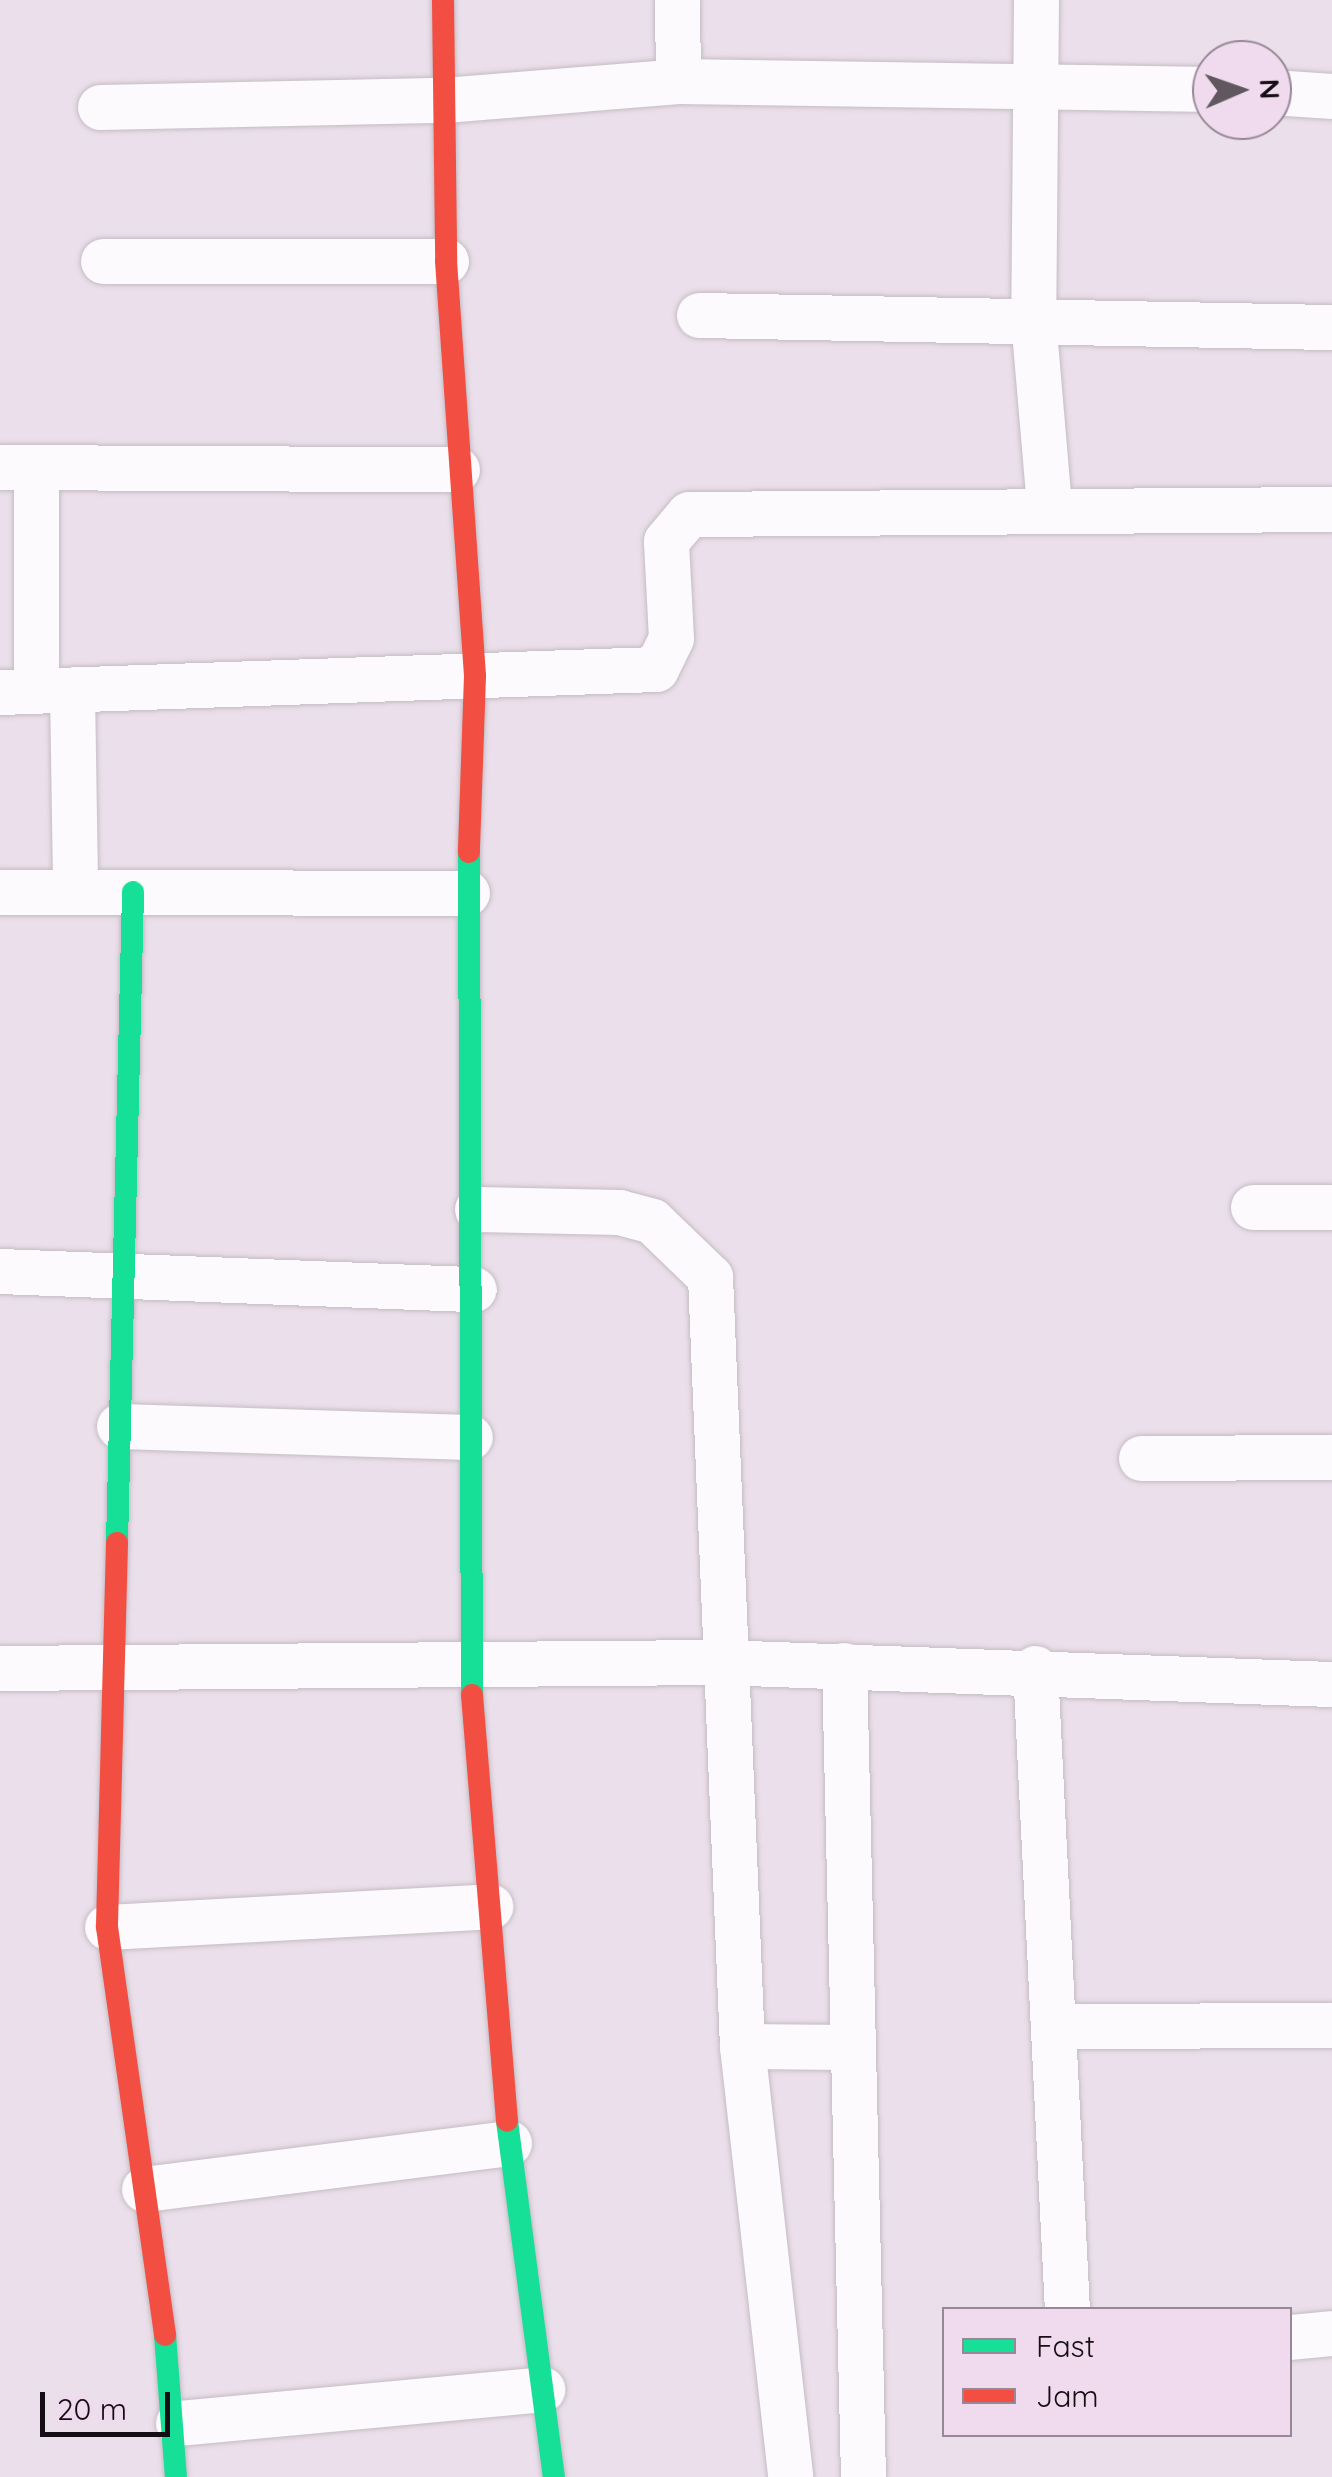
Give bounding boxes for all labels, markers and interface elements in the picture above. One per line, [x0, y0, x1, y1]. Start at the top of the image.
north arrow [1192, 40, 1292, 140]
text: N [1253, 78, 1288, 100]
legend [942, 2307, 1292, 2437]
text: Fast [1036, 2327, 1095, 2365]
scale bar [45, 2372, 175, 2434]
text: Jam [1036, 2377, 1099, 2415]
text: 20 m [57, 2390, 127, 2428]

